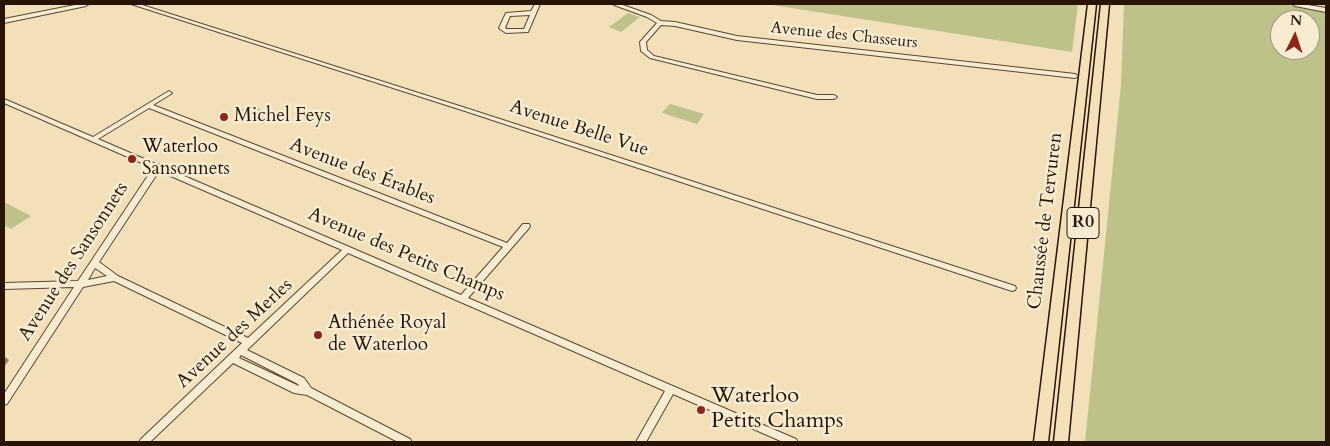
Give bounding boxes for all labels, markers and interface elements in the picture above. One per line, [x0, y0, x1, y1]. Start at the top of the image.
north arrow [1270, 10, 1320, 60]
text: N [1289, 11, 1303, 30]
street label: Avenue des Chasseurs [770, 19, 918, 53]
street label: Avenue Belle Vue [507, 96, 651, 162]
place label: Michel Feys [234, 106, 331, 128]
marker: Michel Feys [218, 111, 230, 123]
street label: Chaussée de Tervuren [1024, 131, 1068, 311]
street label: Avenue des Érables [286, 134, 438, 210]
place label: Waterloo Sansonnets [142, 137, 230, 181]
marker: Waterloo Sansonnets [126, 153, 138, 165]
street label: Avenue des Sansonnets [14, 178, 134, 346]
street label: Avenue des Petits Champs [304, 203, 508, 307]
road number: R0 [1067, 208, 1099, 238]
street label: Avenue des Merles [172, 274, 298, 394]
place label: Athénée Royal de Waterloo [328, 313, 446, 357]
marker: Athénée Royal de Waterloo [312, 329, 324, 341]
place label: Waterloo Petits Champs [711, 384, 843, 436]
marker: Waterloo Petits Champs [695, 404, 707, 416]

